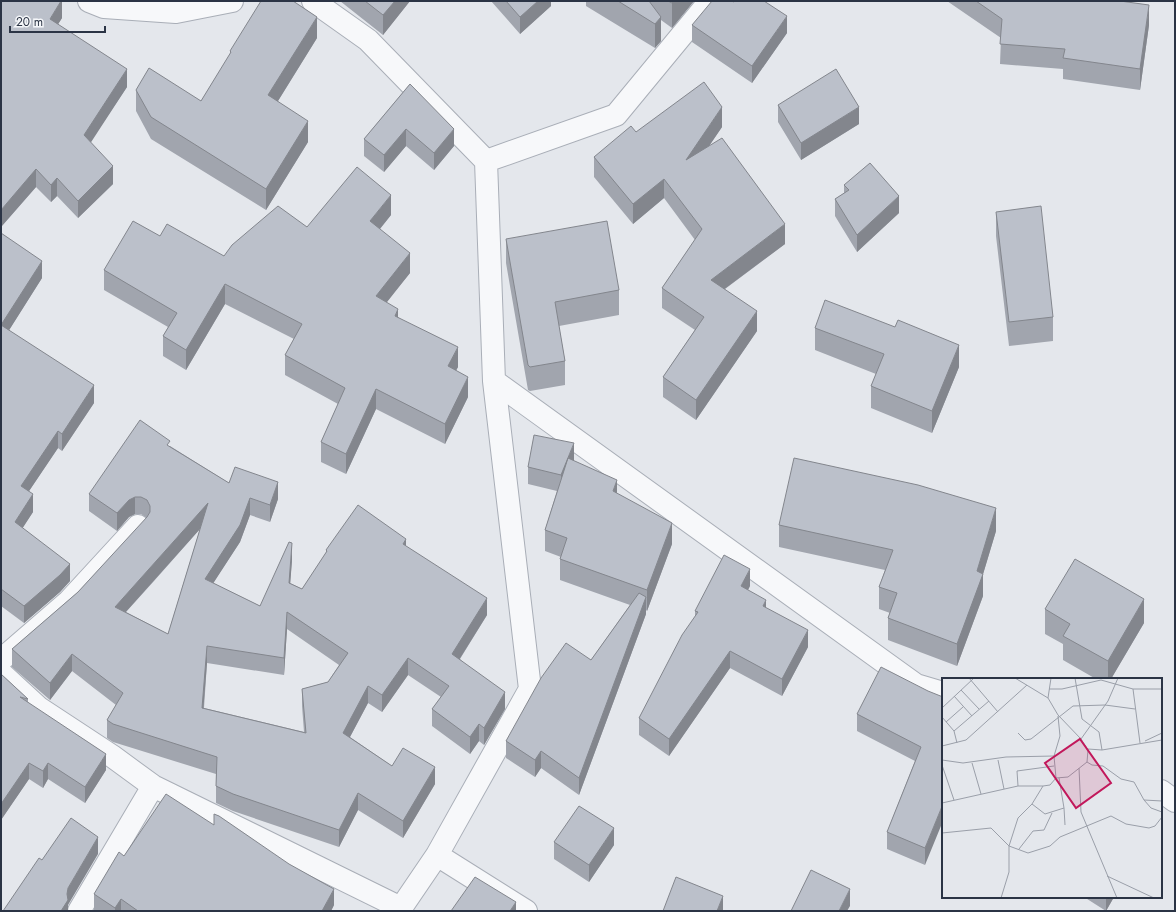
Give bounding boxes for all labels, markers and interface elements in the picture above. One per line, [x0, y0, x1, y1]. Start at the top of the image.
scale bar [10, 8, 105, 34]
text: 20 m [16, 13, 43, 31]
inset map [942, 678, 1162, 898]

